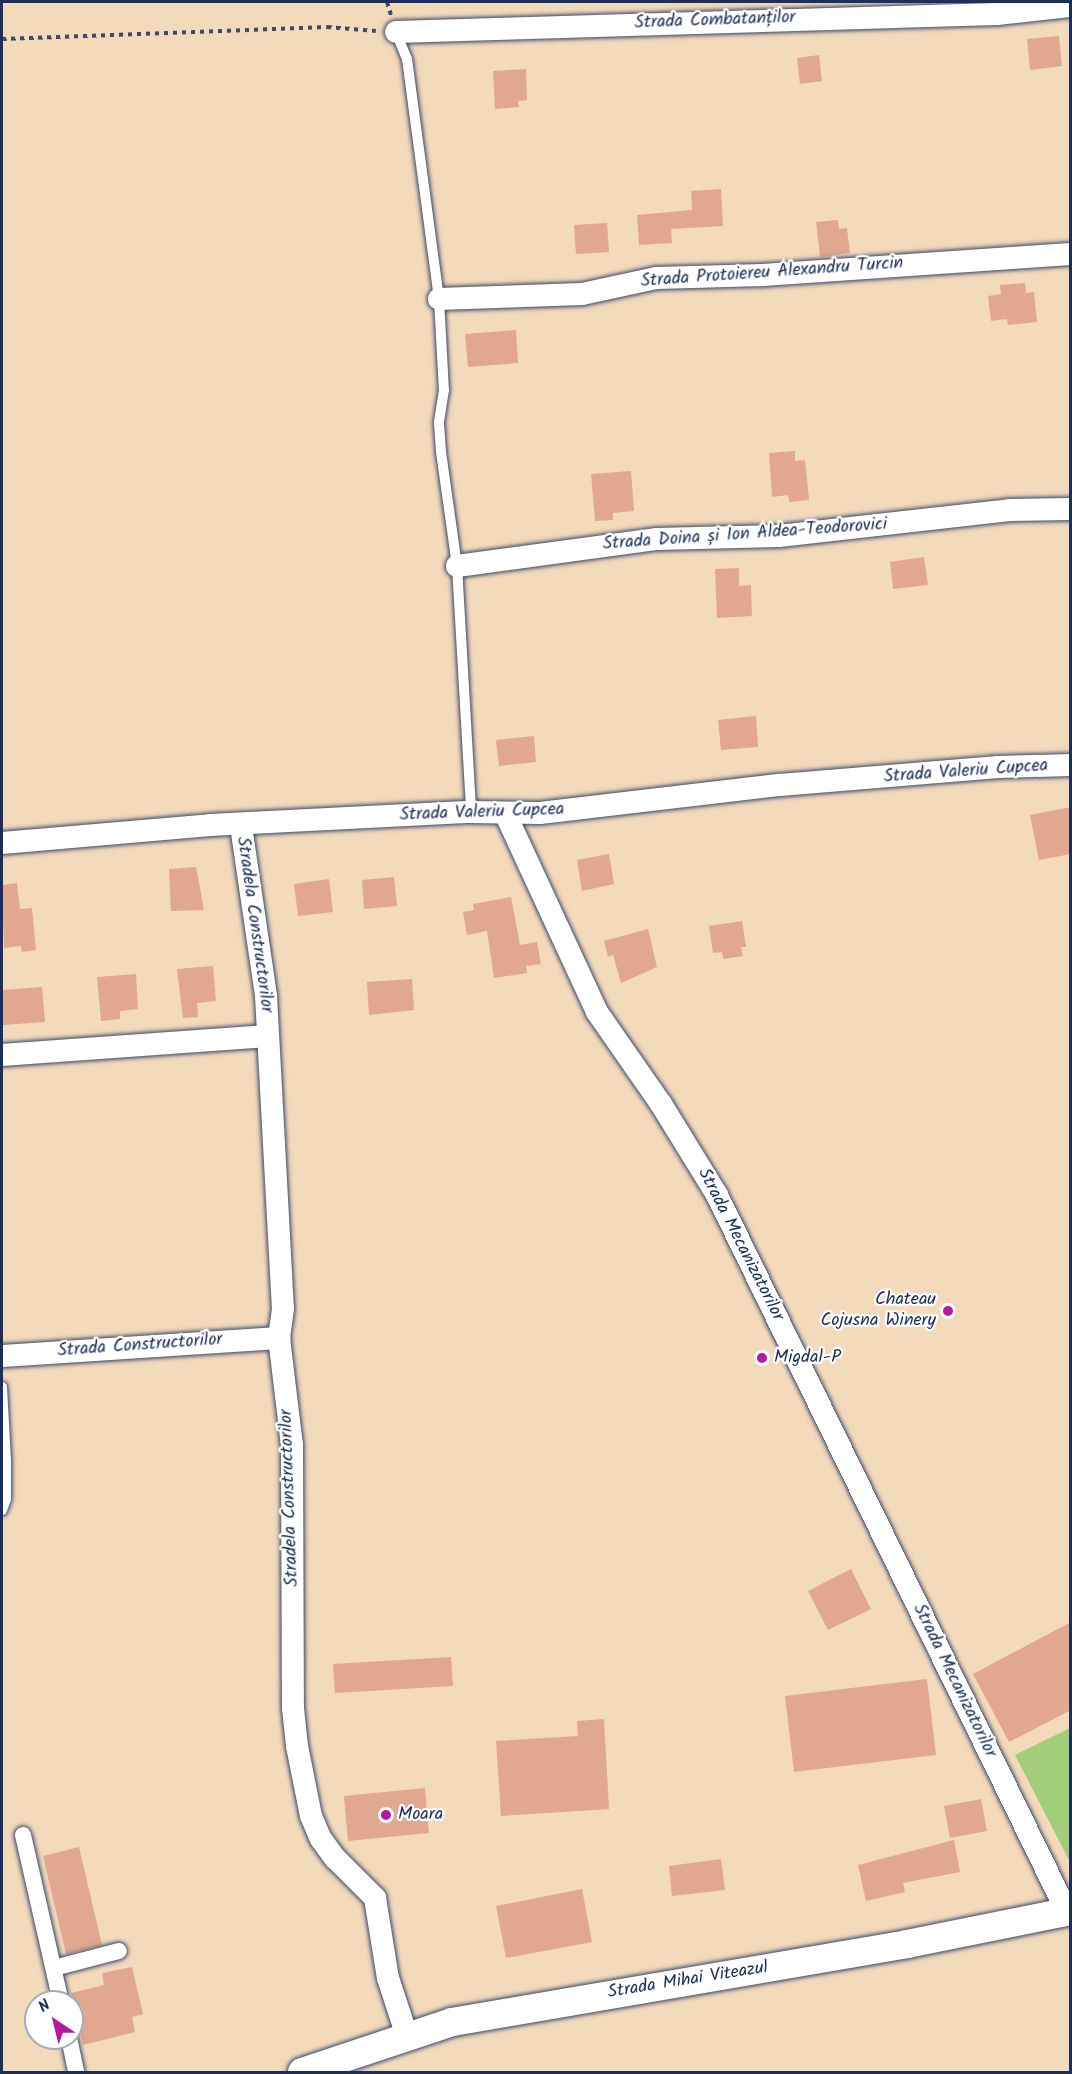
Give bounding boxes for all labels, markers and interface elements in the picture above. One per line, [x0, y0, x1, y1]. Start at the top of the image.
street label: Strada Combatanților [634, 7, 796, 35]
street label: Strada Protoiereu Alexandru Turcin [640, 253, 904, 293]
street label: Strada Doina și Ion Aldea-Teodorovici [602, 514, 888, 556]
street label: Strada Valeriu Cupcea [883, 755, 1049, 789]
street label: Strada Valeriu Cupcea [399, 799, 565, 827]
street label: Stradela Constructorilor [231, 835, 277, 1015]
street label: Strada Mecanizatorilor [692, 1165, 788, 1325]
place label: Chateau Cojusna Winery [820, 1290, 936, 1332]
marker: Chateau Cojusna Winery [941, 1304, 955, 1318]
street label: Strada Constructorilor [57, 1329, 223, 1363]
place label: Migdal-P [774, 1347, 841, 1369]
marker: Migdal-P [755, 1351, 769, 1365]
street label: Stradela Constructorilor [276, 1409, 304, 1587]
street label: Strada Mecanizatorilor [907, 1601, 1001, 1761]
place label: Moara [398, 1804, 443, 1826]
marker: Moara [379, 1808, 393, 1822]
street label: Strada Mihai Viteazul [606, 1958, 770, 2004]
north arrow [24, 1990, 84, 2050]
text: N [33, 1993, 56, 2020]

